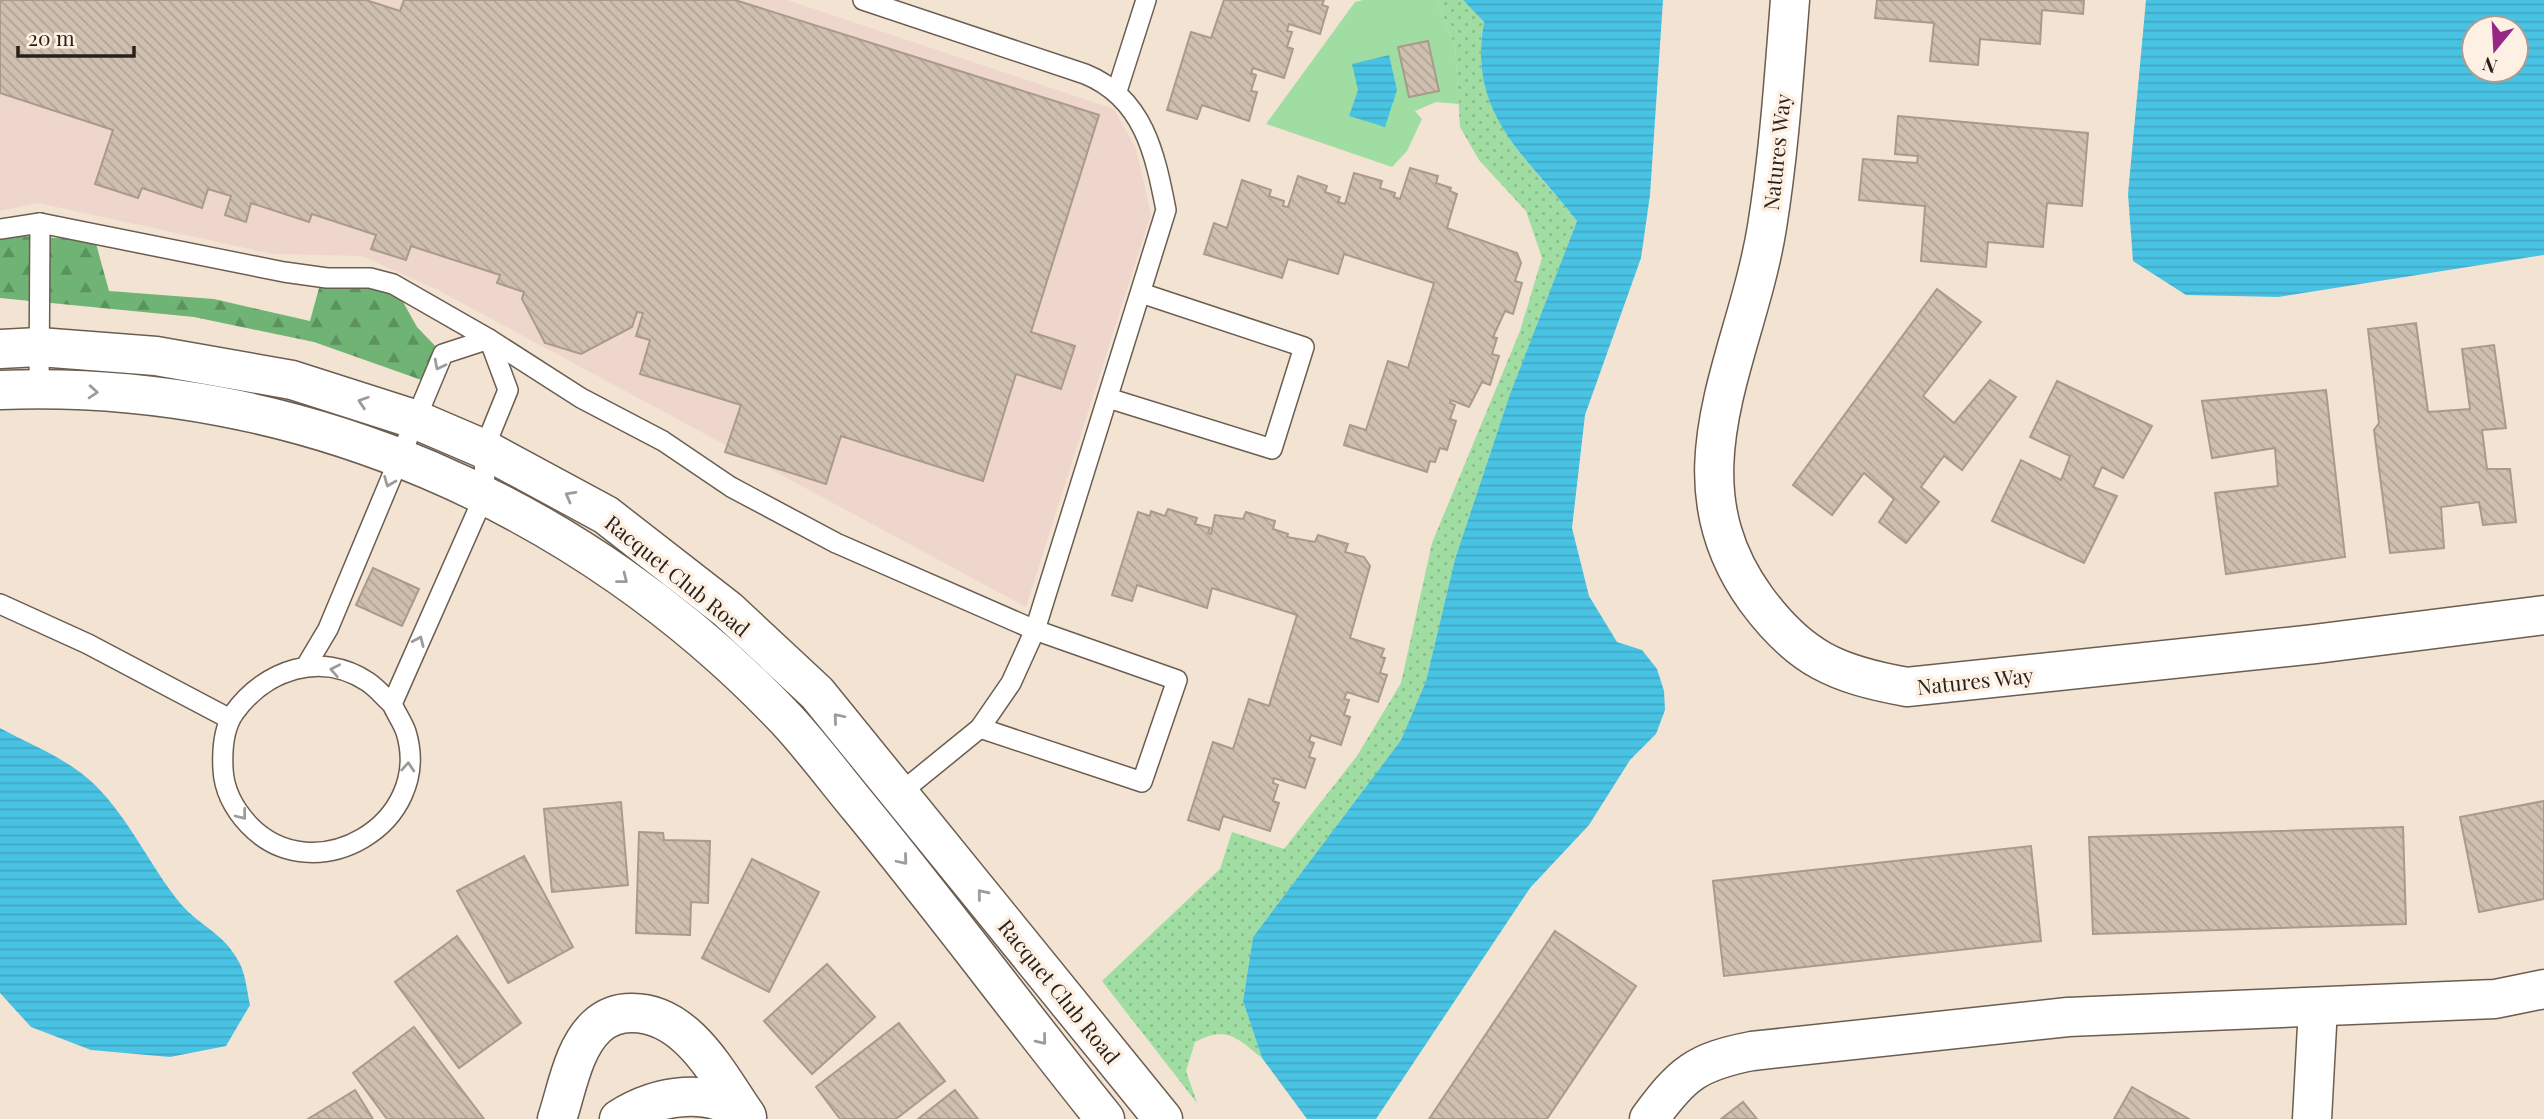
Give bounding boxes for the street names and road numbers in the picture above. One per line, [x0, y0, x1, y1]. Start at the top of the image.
street label: Natures Way [1756, 92, 1796, 212]
street label: Racquet Club Road [600, 508, 756, 642]
street label: Natures Way [1915, 660, 2035, 700]
street label: Racquet Club Road [993, 913, 1127, 1069]

